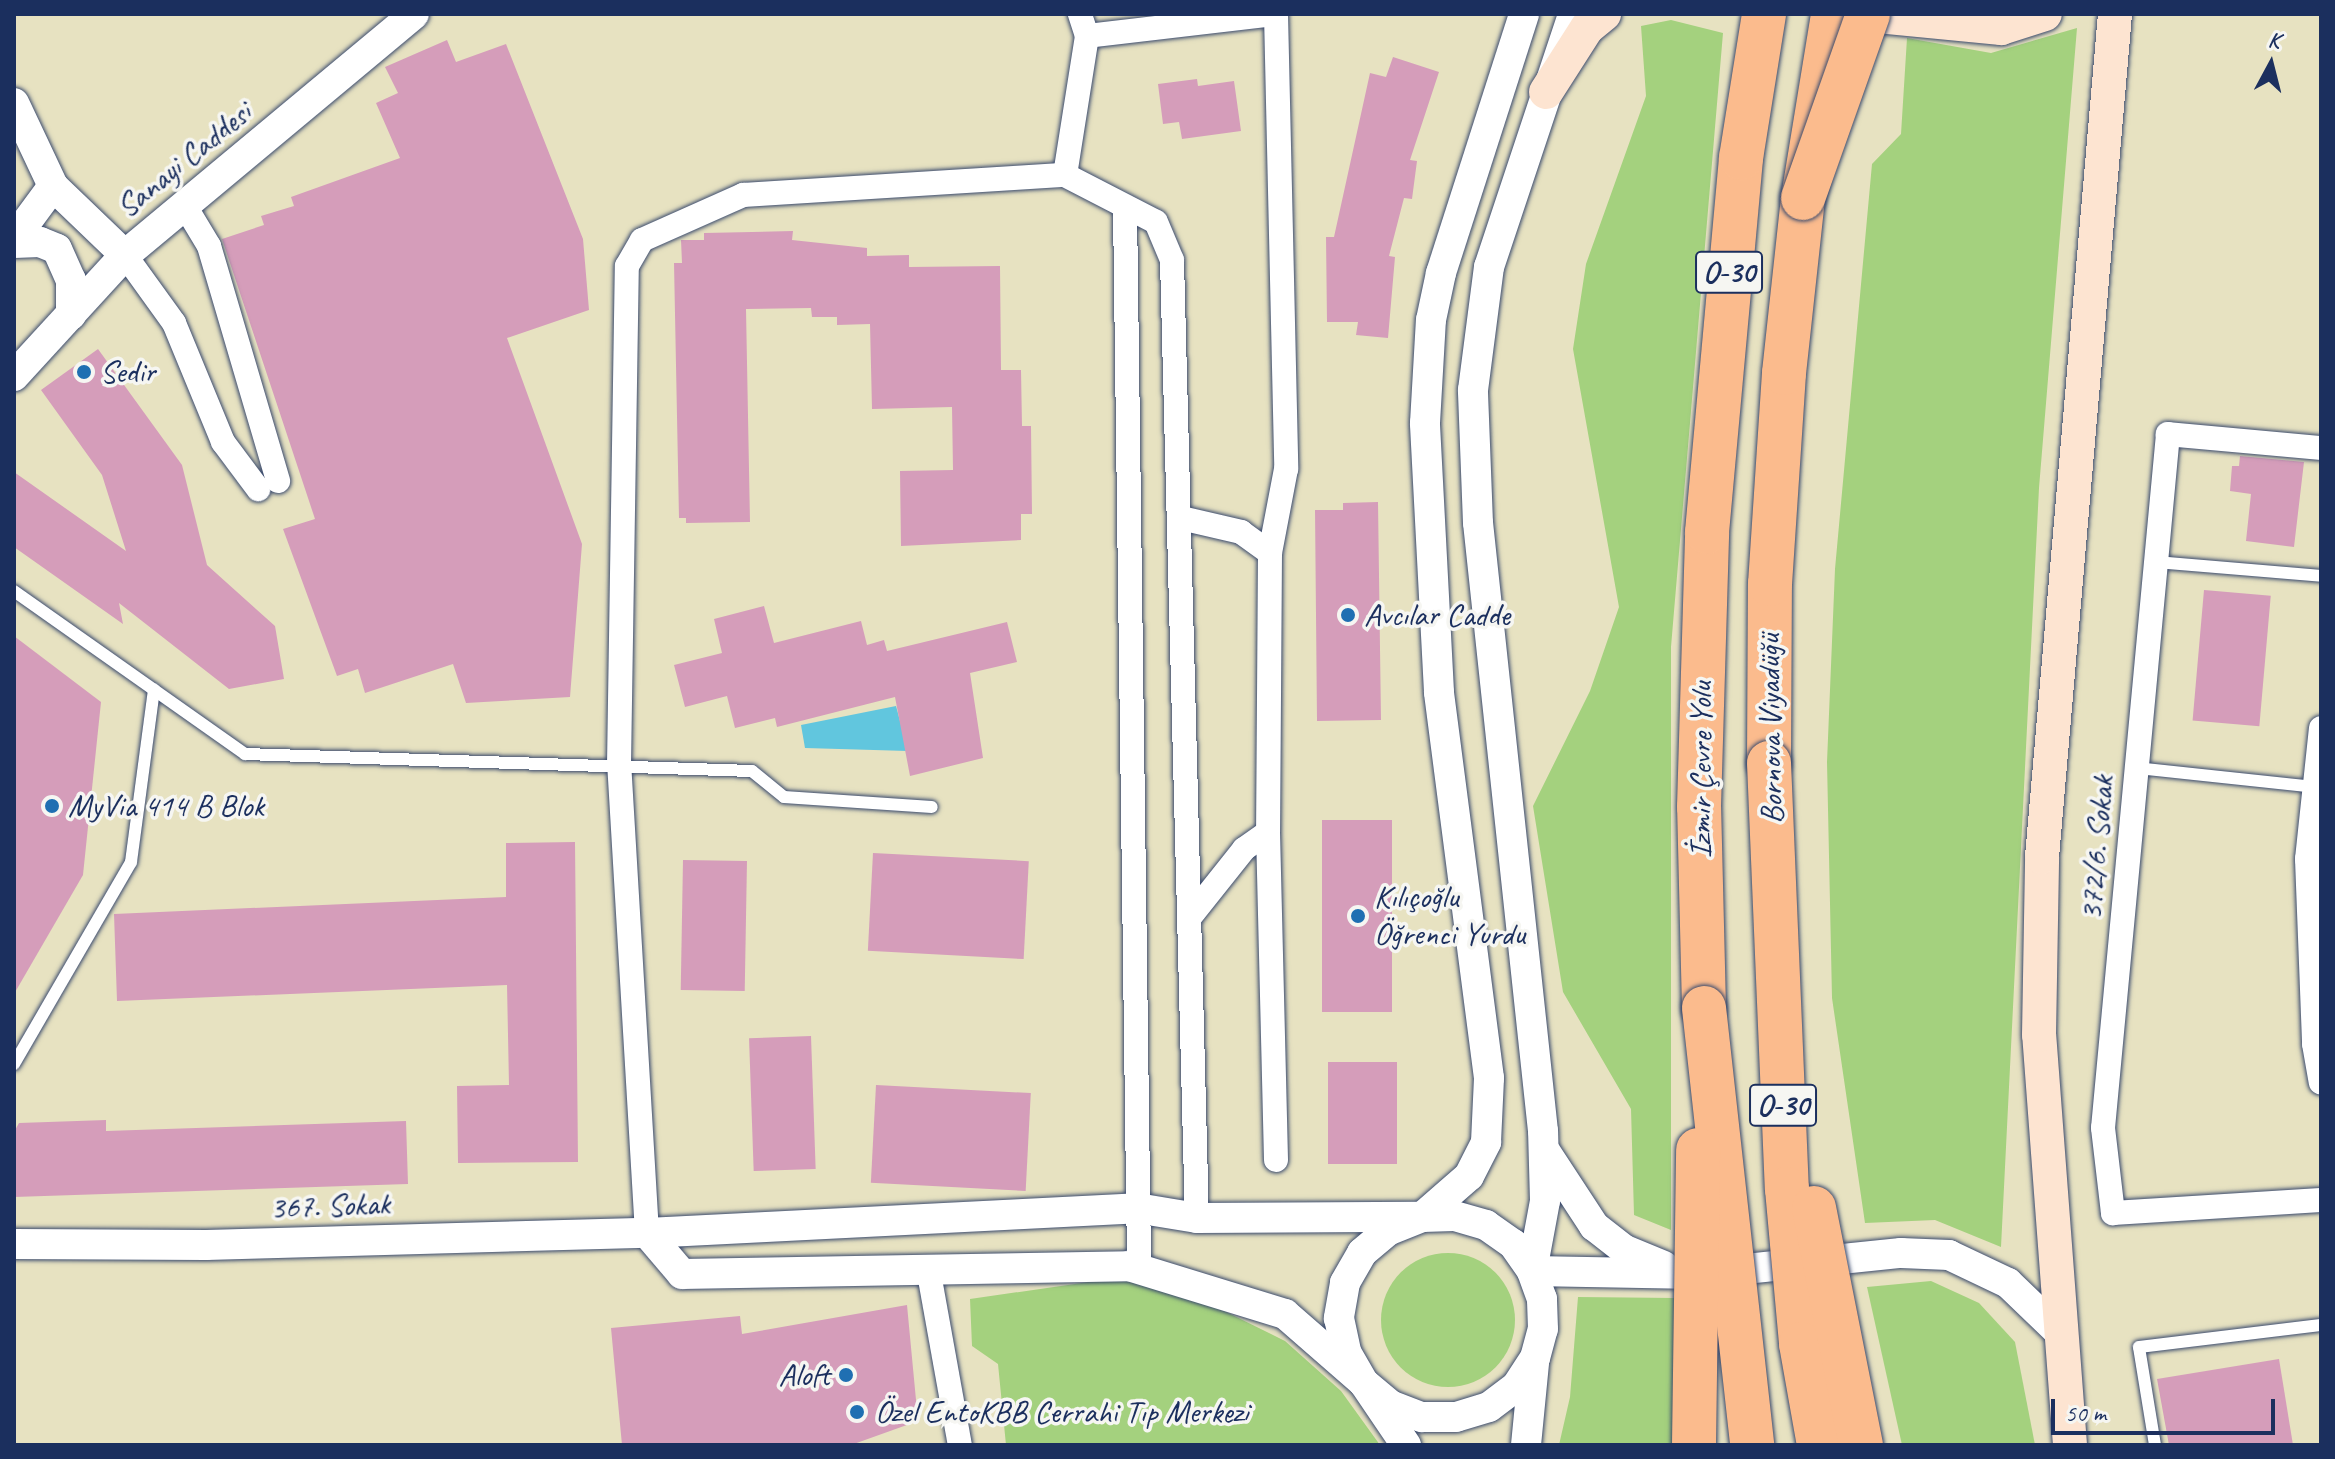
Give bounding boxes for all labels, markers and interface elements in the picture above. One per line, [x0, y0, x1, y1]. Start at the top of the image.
north arrow [2231, 24, 2311, 104]
text: K [2267, 26, 2281, 55]
street label: Sanayi Caddesi [109, 94, 259, 226]
road number: O-30 [1695, 246, 1763, 298]
place label: Sedir [100, 353, 155, 391]
marker: Sedir [75, 363, 93, 381]
place label: Avcılar Cadde [1364, 596, 1511, 634]
marker: Avcılar Cadde [1339, 606, 1357, 624]
street label: Bornova Viyadüğü [1750, 634, 1792, 824]
street label: İzmir Çevre Yolu [1682, 682, 1720, 858]
street label: 372/6. Sokak [2072, 774, 2122, 922]
place label: MyVia 414 B Blok [68, 787, 265, 825]
marker: MyVia 414 B Blok [43, 797, 61, 815]
place label: Kılıçoğlu Öğrenci Yurdu [1374, 879, 1525, 954]
marker: Kılıçoğlu Öğrenci Yurdu [1349, 907, 1367, 925]
road number: O-30 [1749, 1079, 1817, 1131]
street label: 367. Sokak [269, 1185, 391, 1227]
place label: Aloft [779, 1356, 830, 1394]
marker: Aloft [837, 1366, 855, 1384]
scale bar [2055, 1383, 2279, 1433]
place label: Özel EntoKBB Cerrahi Tıp Merkezi [875, 1393, 1247, 1431]
text: 50 m [2065, 1398, 2106, 1428]
marker: Özel EntoKBB Cerrahi Tıp Merkezi [846, 1401, 868, 1423]

